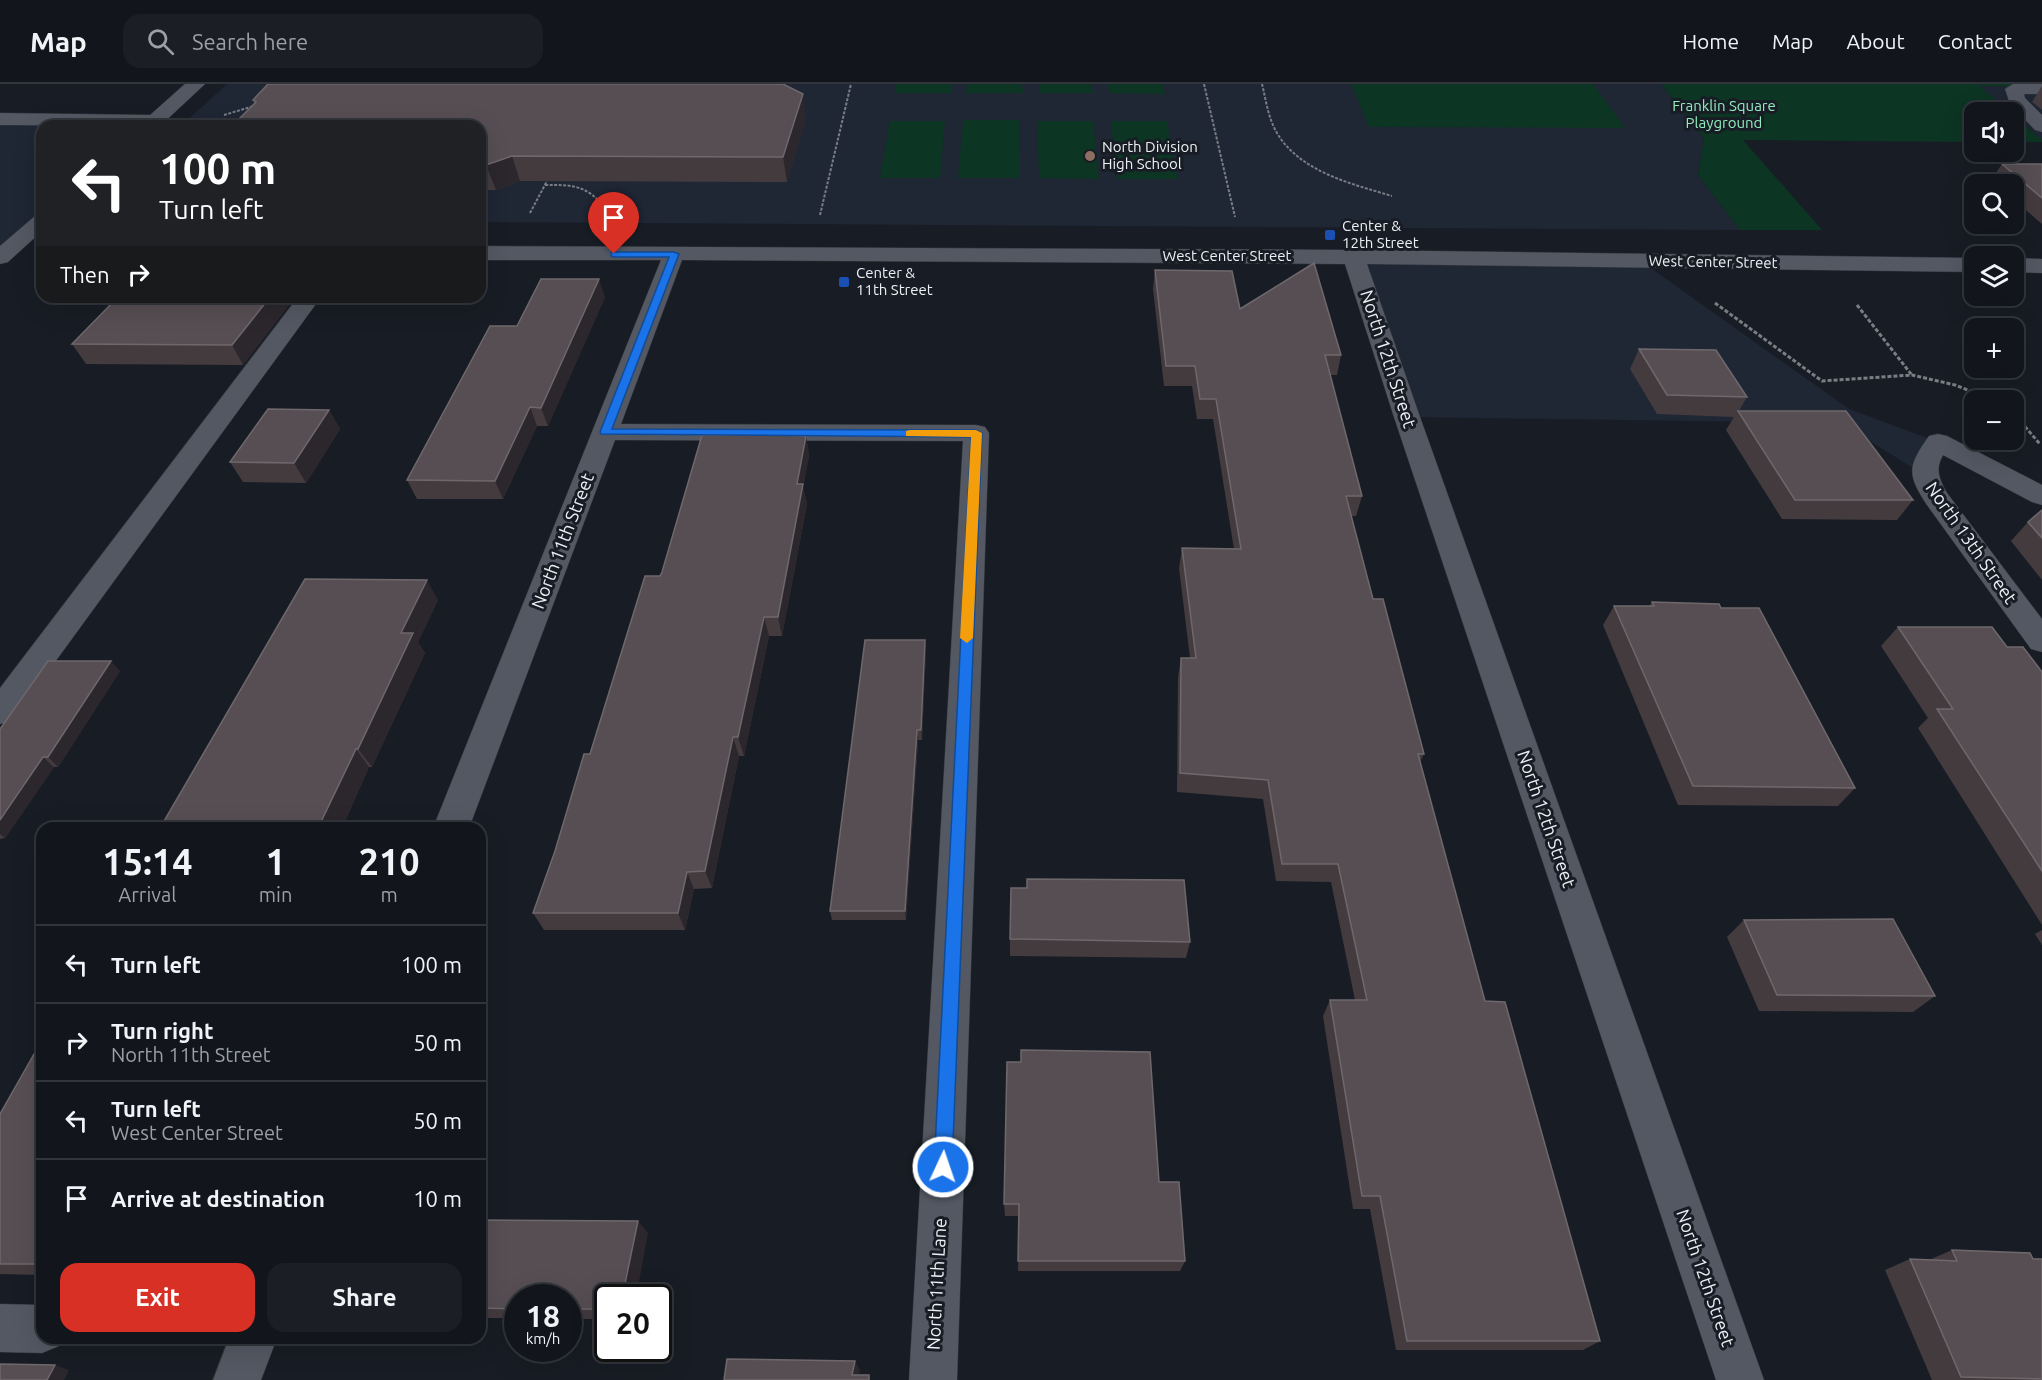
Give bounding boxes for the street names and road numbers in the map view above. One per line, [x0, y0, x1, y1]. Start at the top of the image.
street label: West Center Street [1163, 247, 1292, 264]
street label: West Center Street [1648, 252, 1778, 271]
street label: North 12th Street [1357, 287, 1421, 430]
street label: North 11th Street [527, 470, 597, 611]
street label: North 13th Street [1922, 478, 2021, 607]
street label: North 12th Street [1514, 747, 1580, 890]
street label: North 12th Street [1673, 1206, 1739, 1349]
street label: North 11th Lane [923, 1217, 949, 1350]

